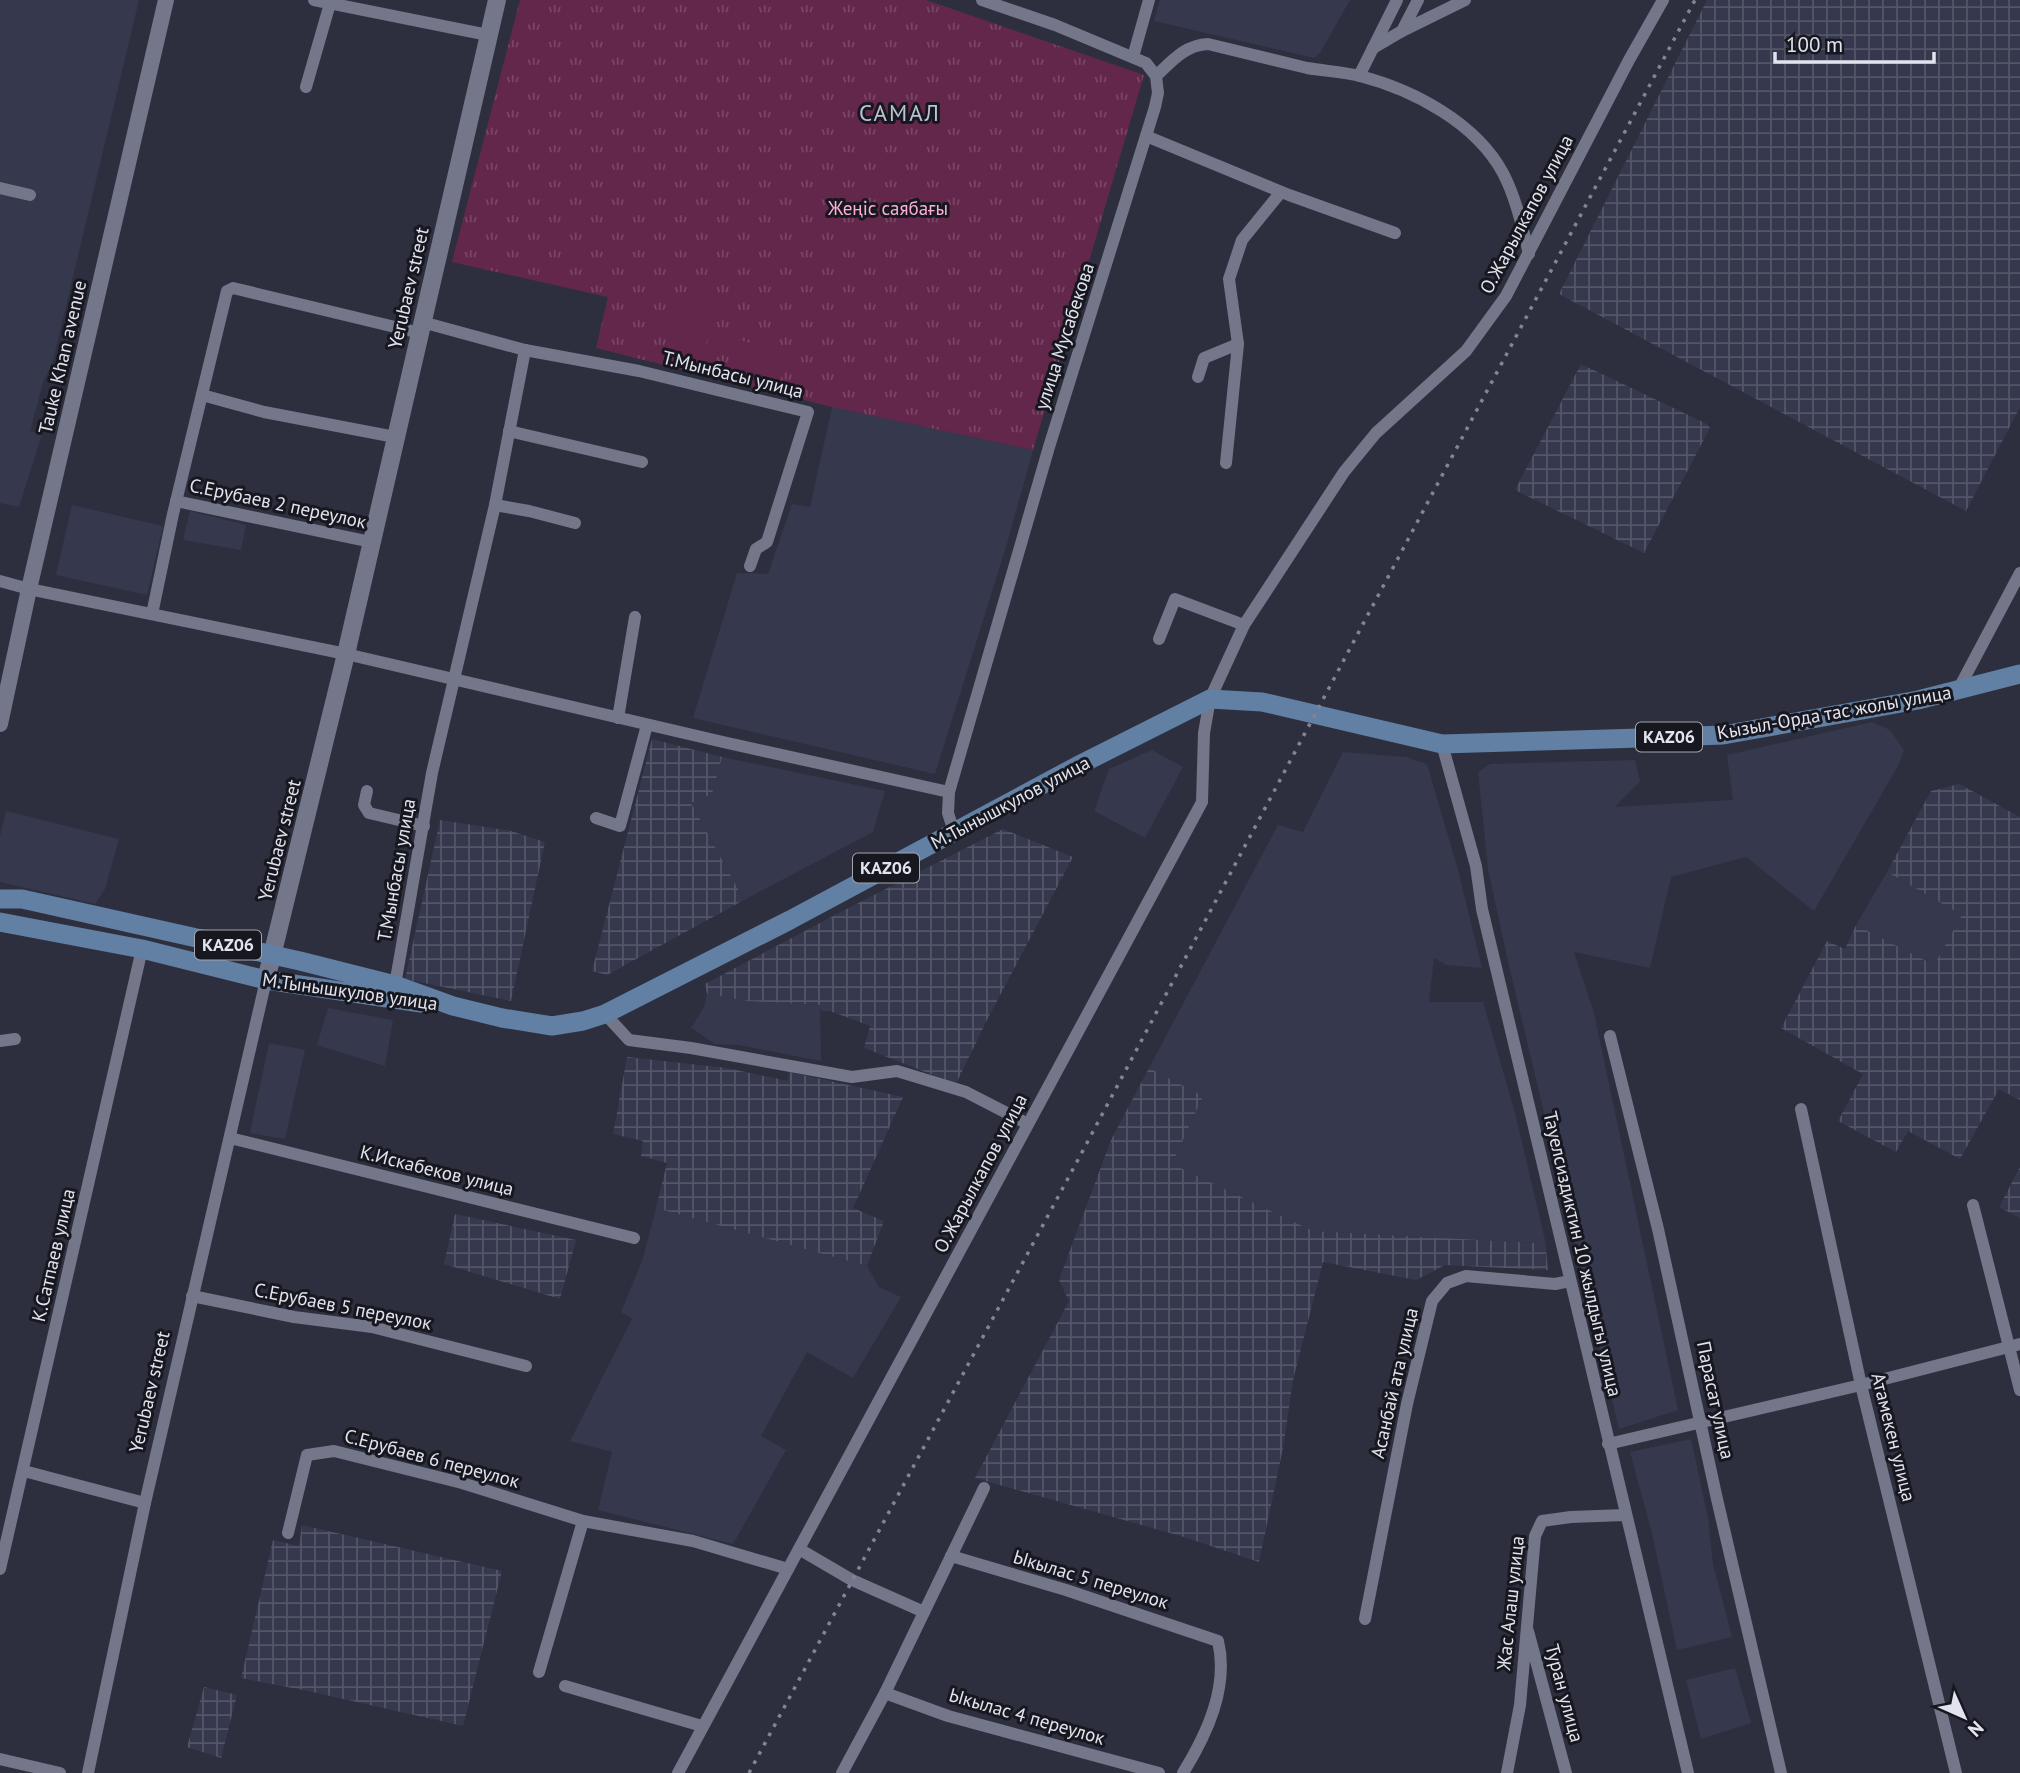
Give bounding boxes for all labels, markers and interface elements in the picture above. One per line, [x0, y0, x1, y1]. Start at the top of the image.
scale bar [1775, 21, 1934, 65]
text: 100 m [1786, 31, 1843, 58]
district label: САМАЛ [859, 98, 941, 127]
street label: О.Жарылкапов улица [1474, 130, 1578, 298]
park label: Жеңіс саябағы [827, 196, 948, 220]
street label: Yerubaev street [382, 224, 434, 351]
street label: улица Мусабекова [1029, 260, 1099, 412]
street label: Tauke Khan avenue [33, 278, 91, 436]
street label: Т.Мынбасы улица [660, 345, 806, 403]
street label: С.Ерубаев 2 переулок [187, 473, 369, 533]
street label: Кызыл-Орда тас жолы улица [1715, 680, 1953, 744]
road number: KАZ06 [1636, 722, 1702, 752]
street label: М.Тынышкулов улица [926, 750, 1094, 854]
street label: Yerubaev street [252, 776, 306, 903]
street label: Т.Мынбасы улица [372, 797, 420, 943]
road number: KАZ06 [853, 854, 919, 882]
road number: KАZ06 [195, 930, 261, 960]
street label: М.Тынышкулов улица [261, 967, 439, 1015]
street label: О.Жарылкапов улица [928, 1089, 1032, 1257]
street label: Тауелсиздиктин 10 жылдыгы улица [1538, 1109, 1628, 1399]
street label: К.Искабеков улица [358, 1139, 516, 1201]
street label: К.Сатпаев улица [26, 1186, 80, 1324]
street label: С.Ерубаев 5 переулок [252, 1277, 434, 1335]
street label: Асанбай ата улица [1365, 1305, 1423, 1461]
street label: Yerubaev street [123, 1328, 175, 1455]
street label: Парасат улица [1692, 1339, 1740, 1461]
street label: Атамекен улица [1866, 1370, 1922, 1504]
street label: С.Ерубаев 6 переулок [342, 1423, 522, 1493]
street label: Жас Алаш улица [1491, 1535, 1529, 1672]
street label: Ыкылас 5 переулок [1010, 1544, 1172, 1614]
street label: Туран улица [1540, 1641, 1590, 1745]
street label: Ыкылас 4 переулок [946, 1682, 1108, 1750]
north arrow [1929, 1682, 1999, 1752]
text: N [1963, 1716, 1989, 1742]

